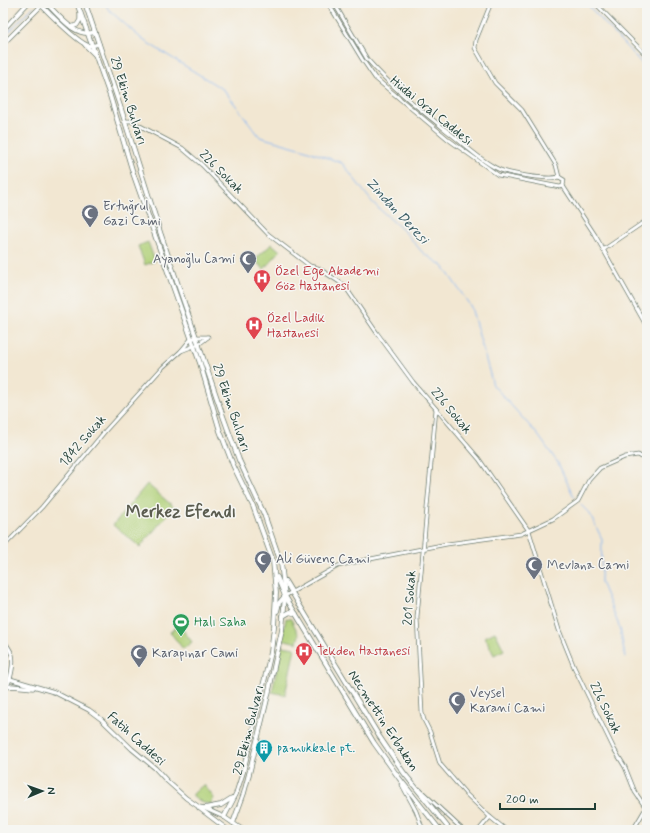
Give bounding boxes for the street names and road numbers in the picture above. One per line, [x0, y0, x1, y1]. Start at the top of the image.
street label: 29 Ekim Bulvarı [106, 54, 150, 148]
street label: Hüdai Oral Caddesi [386, 73, 476, 150]
street label: 226 Sokak [195, 146, 247, 198]
street label: 29 Ekim Bulvarı [208, 362, 254, 454]
street label: 226 Sokak [427, 384, 476, 438]
street label: 1842 Sokak [56, 411, 111, 470]
street label: 201 Sokak [400, 569, 420, 626]
street label: Necmettin Erbakan [344, 667, 422, 775]
street label: 226 Sokak [585, 679, 625, 737]
street label: 29 Ekim Bulvarı [230, 683, 268, 777]
street label: Fatih Caddesi [103, 708, 169, 770]

